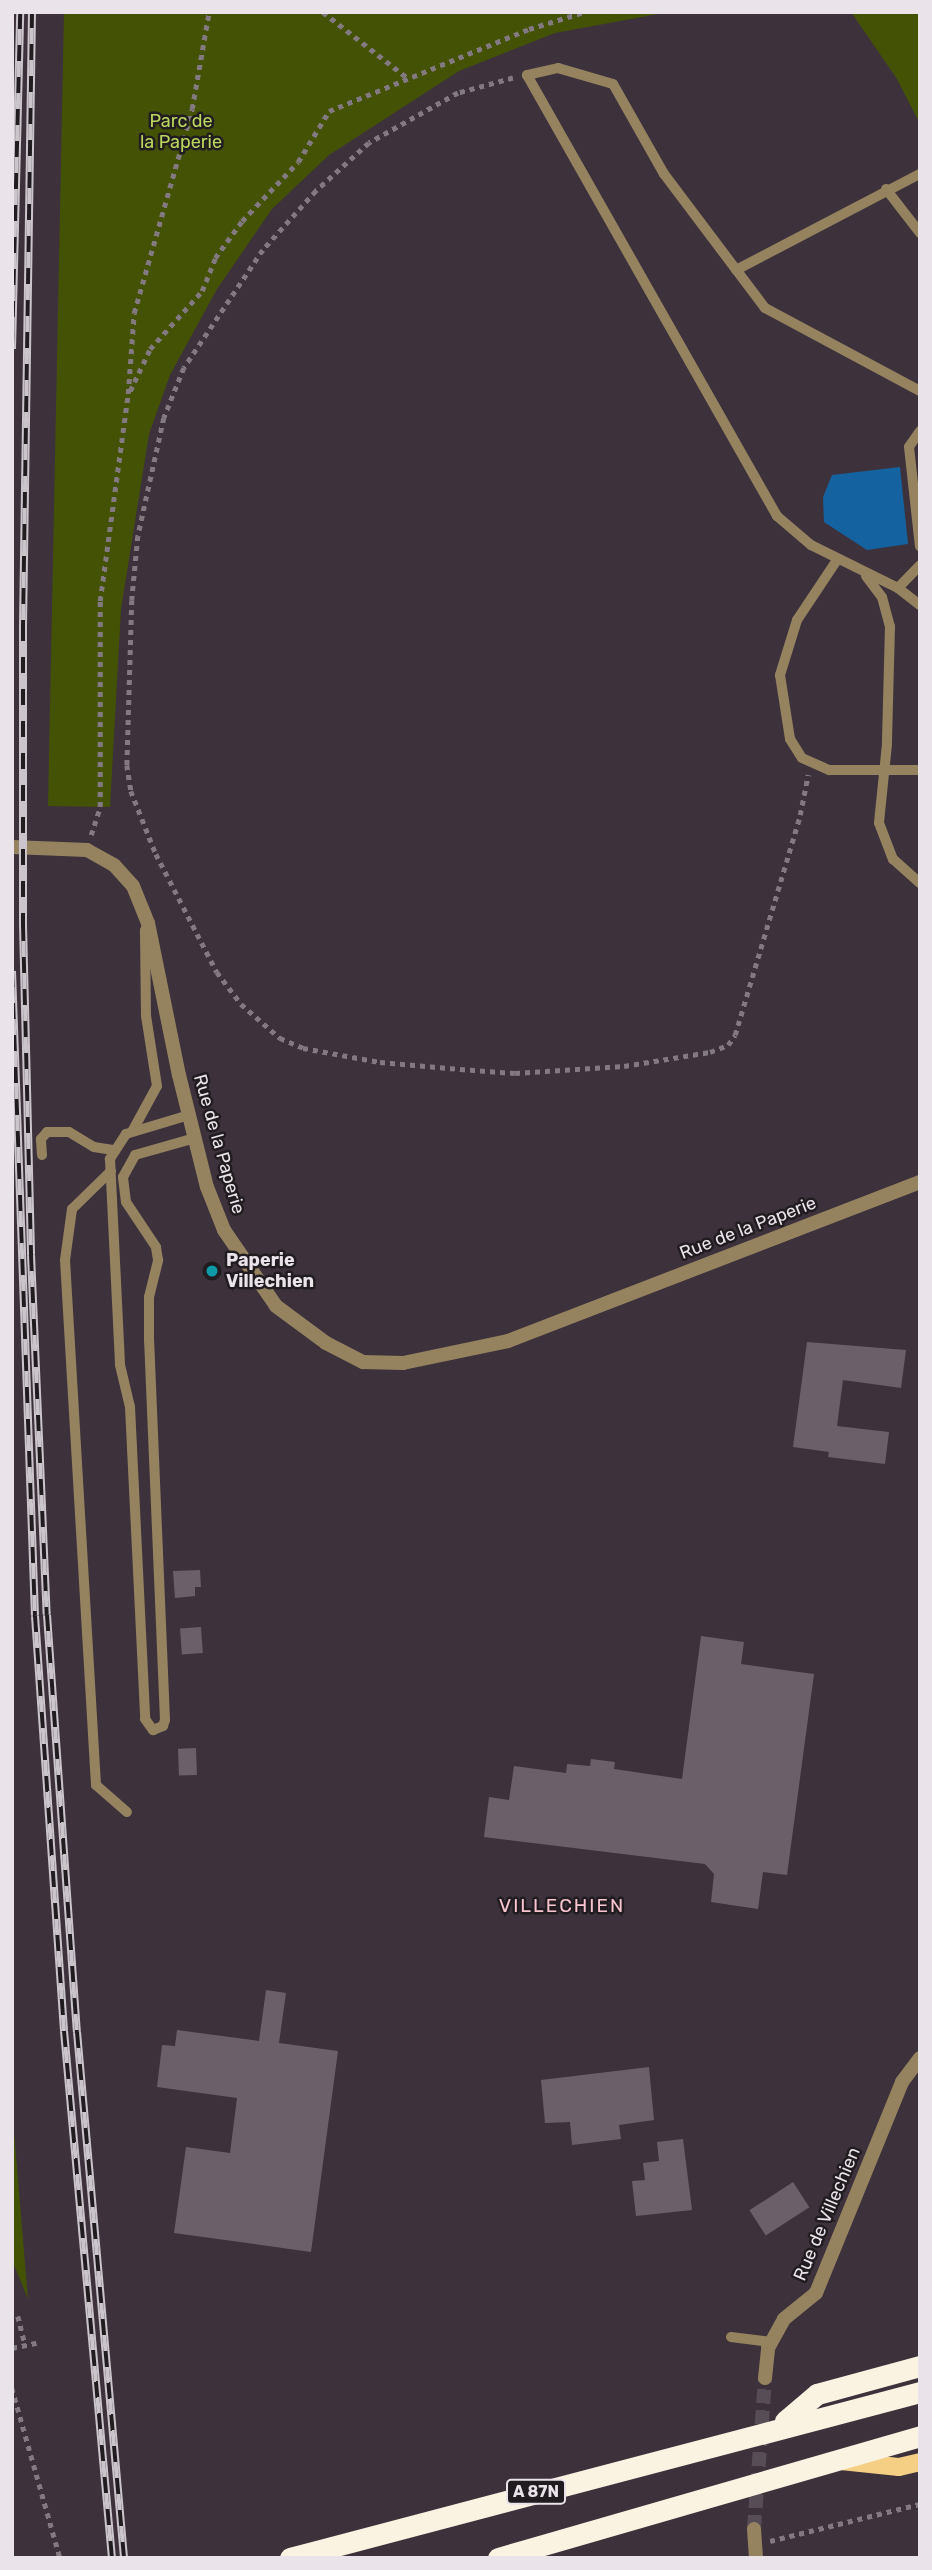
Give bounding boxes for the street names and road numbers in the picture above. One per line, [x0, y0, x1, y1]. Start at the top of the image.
street label: Rue de la Paperie [189, 1072, 249, 1216]
street label: Rue de la Paperie [677, 1192, 819, 1264]
street label: Rue de Villechien [789, 2144, 865, 2284]
road number: A 87N [504, 2480, 568, 2504]

